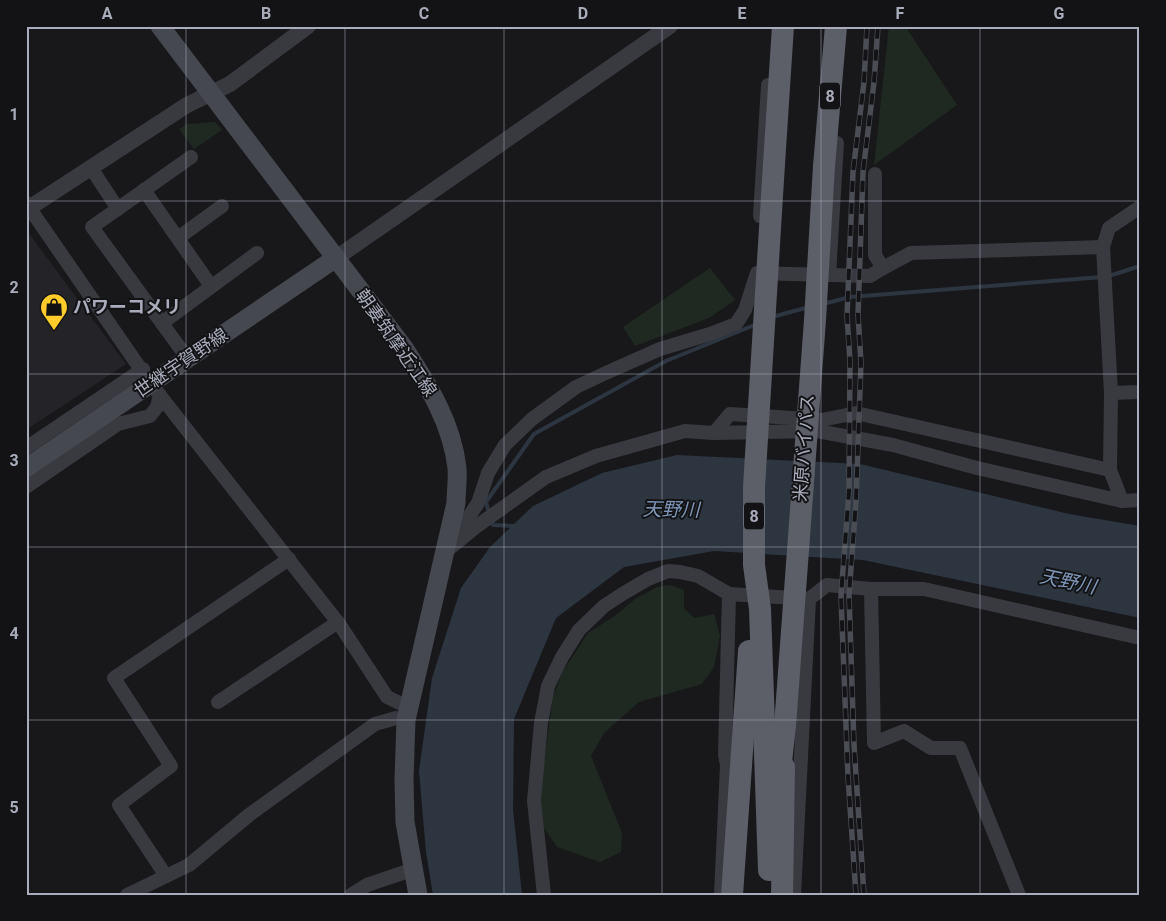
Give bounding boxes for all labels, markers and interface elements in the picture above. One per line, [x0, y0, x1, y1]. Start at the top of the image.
text: A [102, 4, 113, 23]
text: B [261, 4, 271, 23]
text: C [419, 4, 429, 23]
text: D [578, 4, 588, 23]
text: E [738, 4, 747, 23]
text: F [896, 4, 905, 23]
text: G [1054, 4, 1065, 23]
road number: 8 [820, 82, 840, 110]
text: 1 [9, 105, 19, 124]
text: 2 [9, 278, 19, 297]
street label: 朝妻筑摩近江線 [352, 285, 441, 400]
shop icon: パワーコメリ [39, 292, 69, 331]
place label: パワーコメリ [73, 296, 181, 317]
street label: 世継宇賀野線 [130, 324, 231, 401]
street label: 米原バイパス [789, 394, 818, 502]
text: 3 [9, 451, 19, 470]
water label: 天野川 [642, 498, 702, 522]
road number: 8 [744, 502, 764, 530]
water label: 天野川 [1038, 564, 1100, 599]
text: 4 [9, 624, 19, 643]
text: 5 [9, 798, 19, 817]

